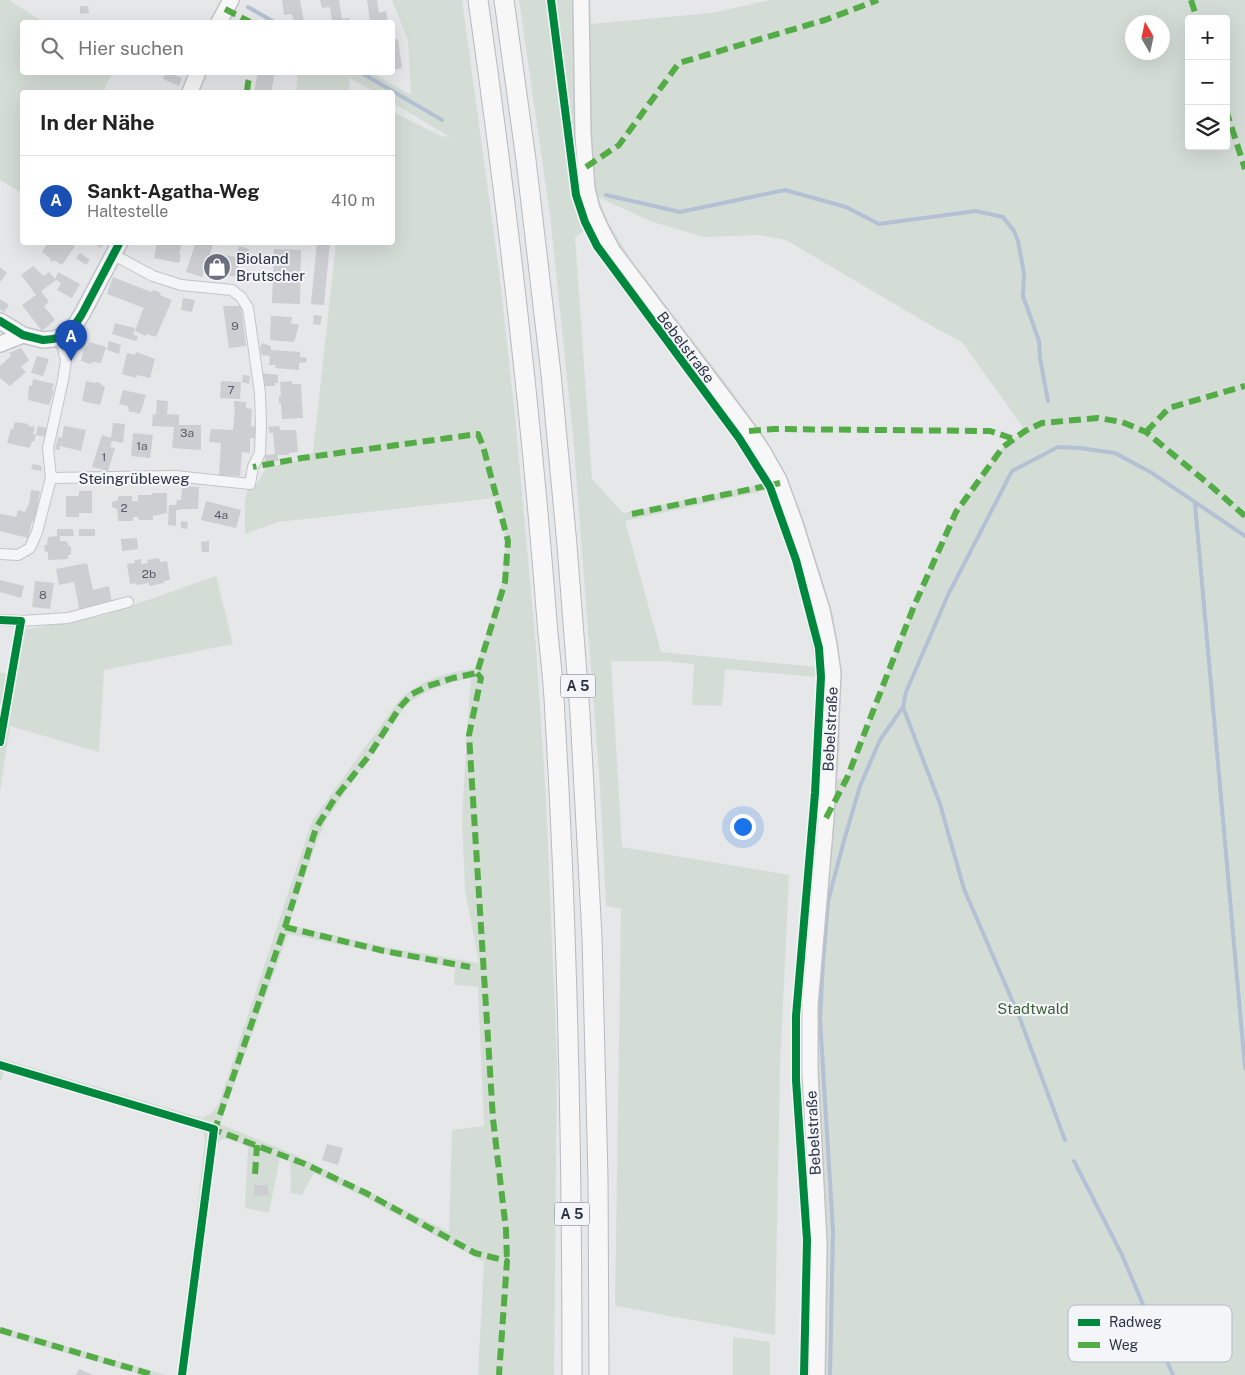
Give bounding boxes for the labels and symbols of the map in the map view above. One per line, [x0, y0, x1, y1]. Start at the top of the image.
north arrow [1125, 15, 1170, 60]
place label: Bioland Brutscher [236, 250, 305, 284]
shop icon: Bioland Brutscher [202, 252, 232, 282]
street label: Bebelstraße [654, 308, 718, 386]
house number: 9 [231, 319, 239, 333]
pin: A [55, 320, 87, 361]
house number: 7 [227, 383, 235, 397]
house number: 3a [180, 426, 194, 440]
house number: 1a [136, 439, 148, 453]
house number: 1 [102, 450, 106, 464]
street label: Steingrübleweg [78, 470, 190, 487]
house number: 2 [120, 501, 128, 515]
house number: 4a [214, 508, 228, 522]
house number: 2b [142, 567, 156, 581]
house number: 8 [39, 588, 47, 602]
road number: A 5 [560, 674, 596, 698]
street label: Bebelstraße [819, 686, 841, 772]
your location [730, 814, 756, 840]
park label: Stadtwald [997, 1000, 1069, 1017]
street label: Bebelstraße [802, 1090, 824, 1176]
road number: A 5 [554, 1202, 590, 1226]
legend [1068, 1305, 1232, 1362]
text: Radweg [1109, 1314, 1162, 1330]
text: Weg [1109, 1337, 1139, 1353]

